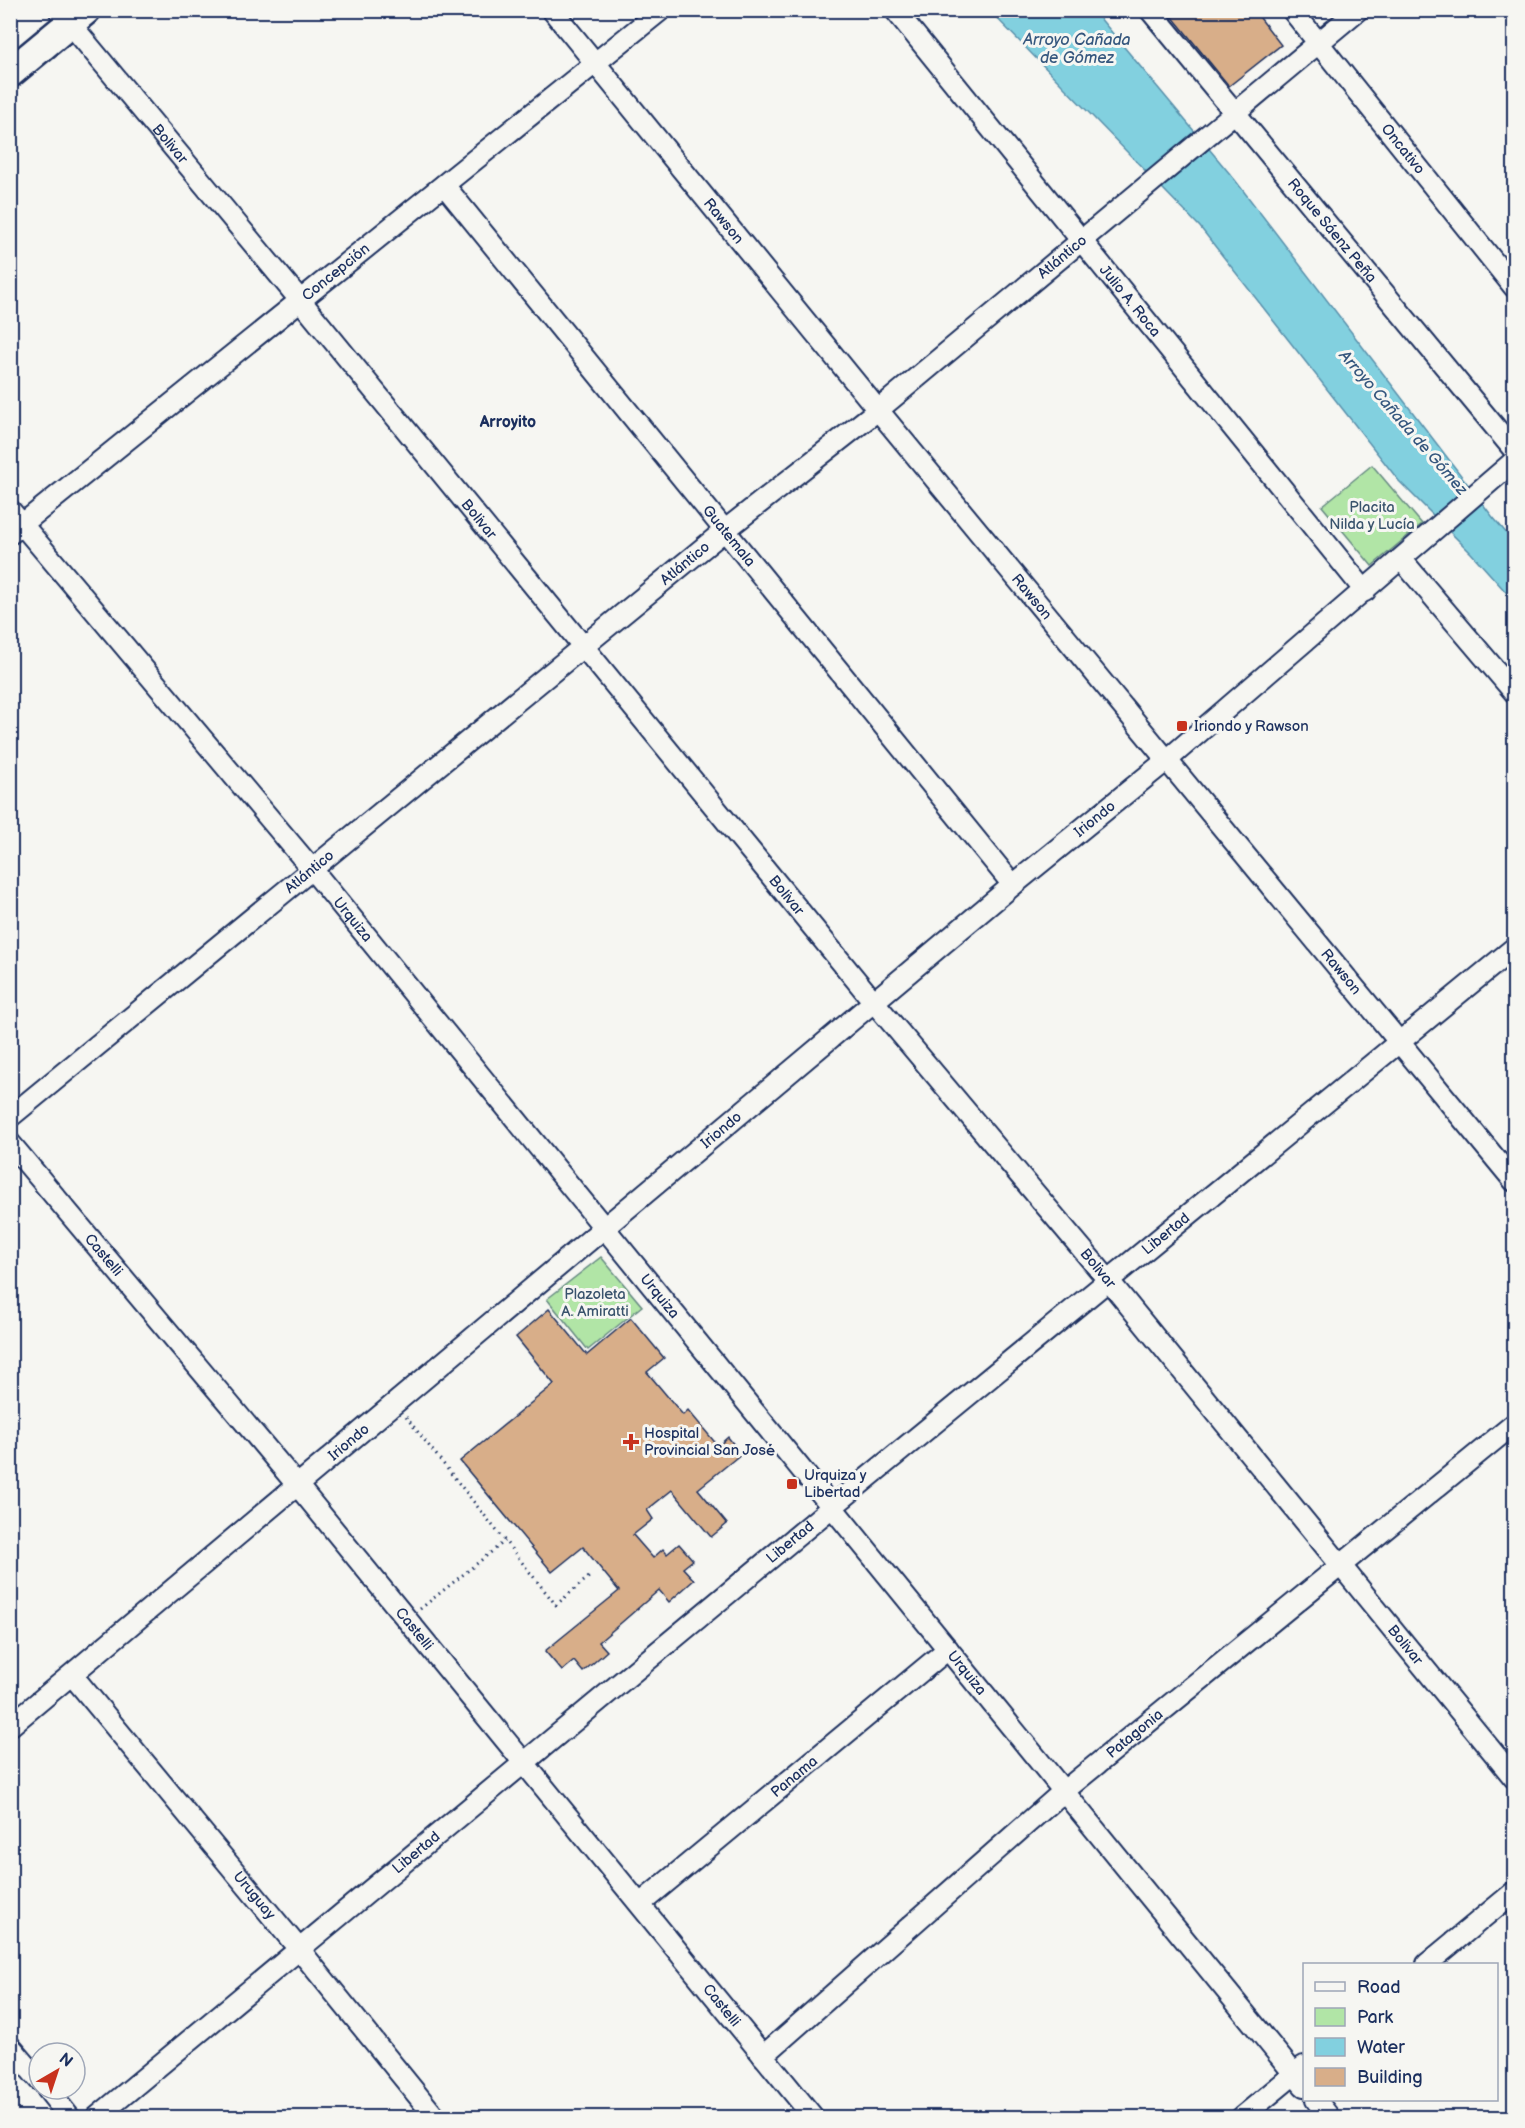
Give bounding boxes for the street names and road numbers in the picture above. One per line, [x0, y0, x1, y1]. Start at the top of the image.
street label: Bolivar [148, 120, 192, 168]
street label: Oncativo [1377, 120, 1429, 178]
street label: Roque Sáenz Peña [1283, 175, 1381, 287]
street label: Rawson [699, 194, 748, 248]
street label: Atlántico [1034, 231, 1091, 283]
street label: Concepción [298, 239, 374, 305]
street label: Julio A. Roca [1095, 261, 1165, 341]
street label: Bolivar [457, 495, 501, 544]
street label: Guatemala [698, 501, 759, 571]
street label: Atlántico [656, 538, 714, 589]
street label: Rawson [1007, 570, 1056, 624]
street label: Iriondo [1070, 797, 1119, 842]
street label: Atlántico [281, 846, 338, 898]
street label: Bolivar [764, 872, 809, 920]
street label: Urquiza [329, 893, 376, 946]
street label: Rawson [1316, 945, 1365, 999]
street label: Iriondo [697, 1108, 746, 1153]
street label: Libertad [1138, 1209, 1194, 1259]
street label: Castelli [80, 1230, 127, 1280]
street label: Bolivar [1076, 1245, 1120, 1293]
street label: Urquiza [636, 1270, 683, 1323]
street label: Iriondo [325, 1420, 373, 1465]
street label: Libertad [763, 1517, 818, 1568]
street label: Castelli [391, 1604, 437, 1654]
street label: Bolivar [1383, 1621, 1427, 1669]
street label: Urquiza [943, 1647, 991, 1699]
street label: Patagonia [1103, 1705, 1167, 1763]
street label: Panama [767, 1752, 822, 1802]
street label: Libertad [389, 1827, 444, 1878]
street label: Uruguay [229, 1868, 280, 1924]
street label: Castelli [698, 1980, 745, 2031]

